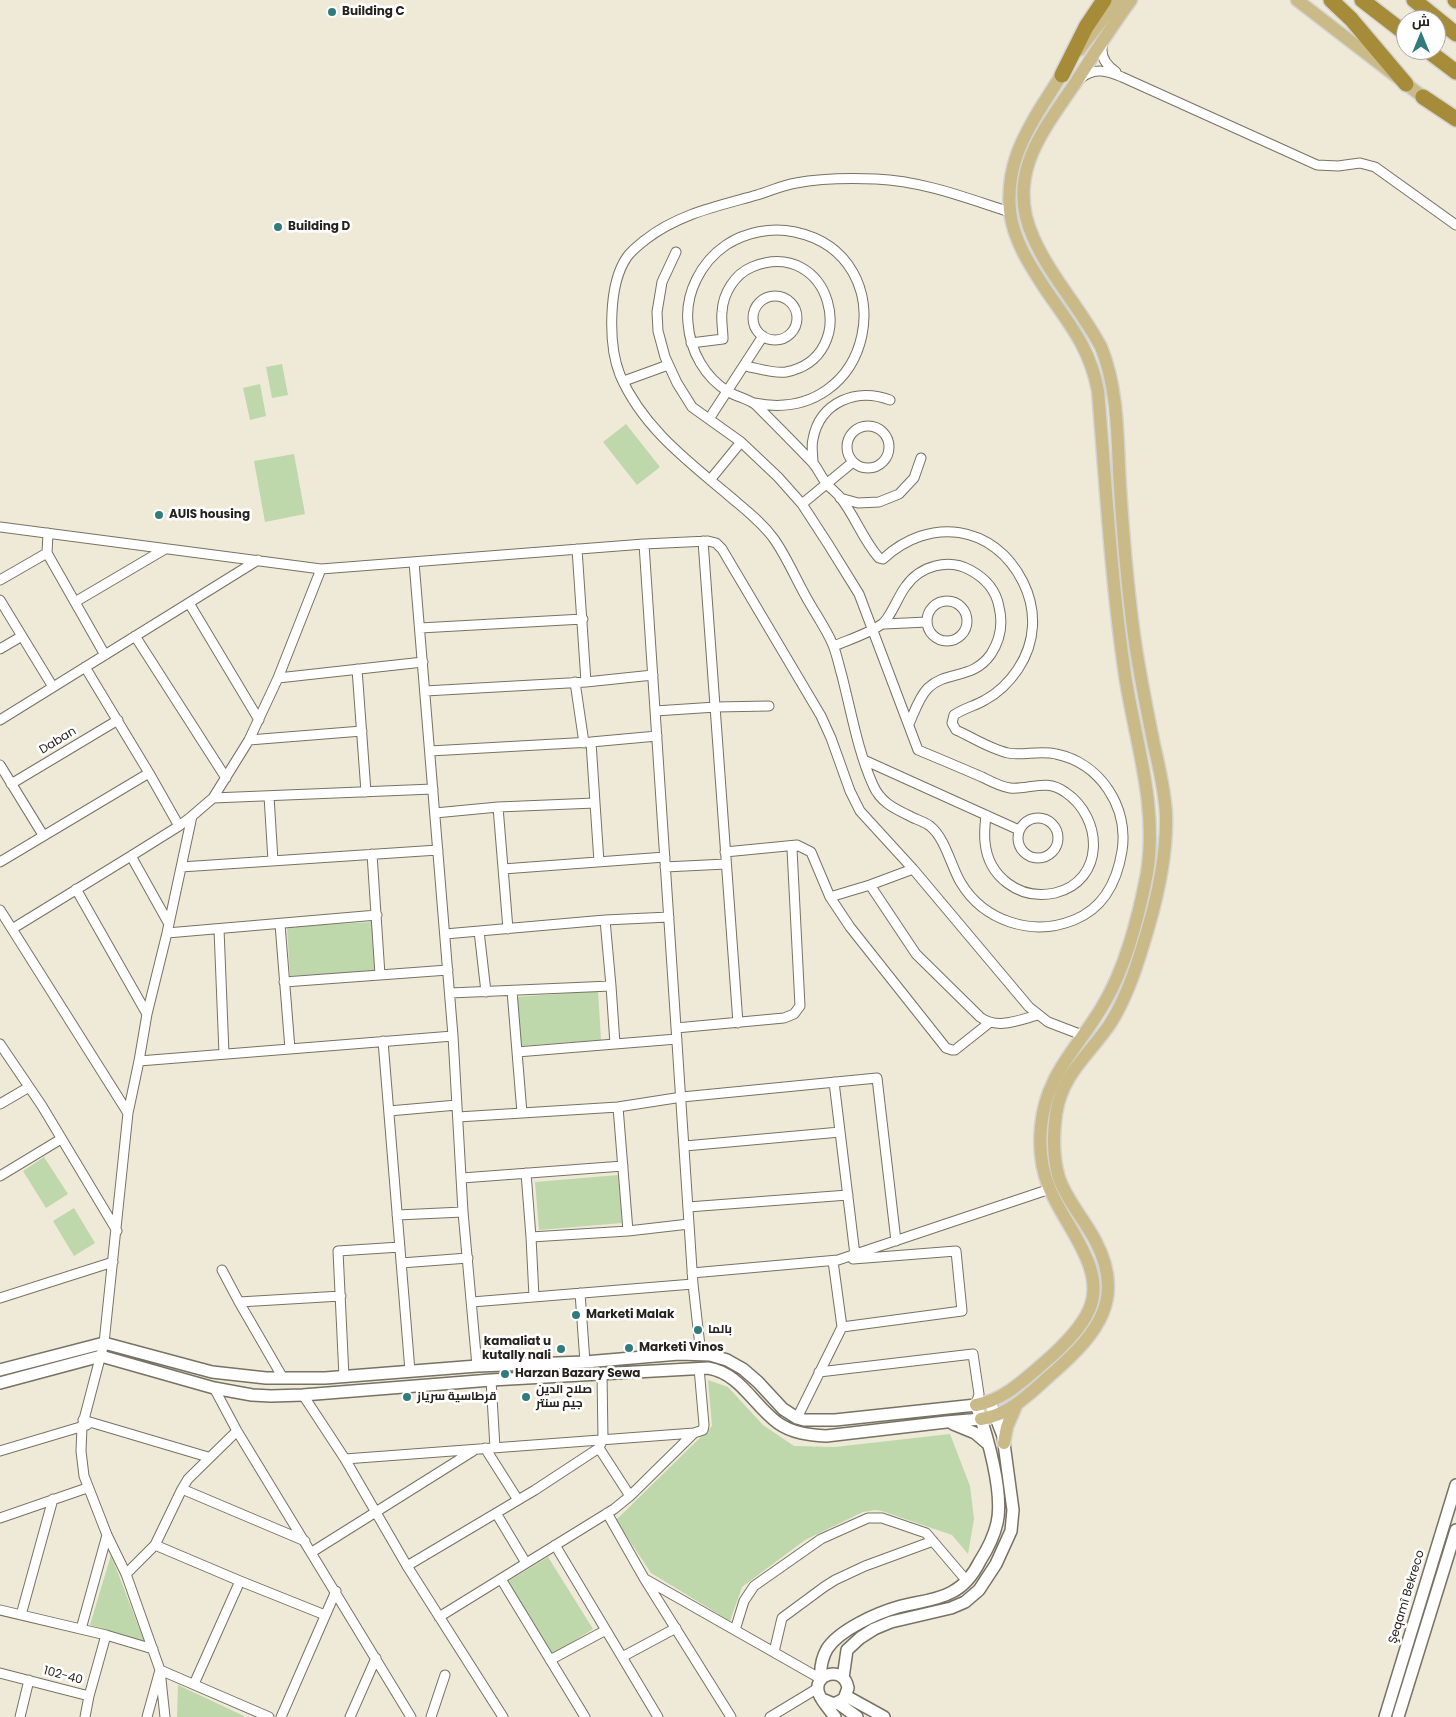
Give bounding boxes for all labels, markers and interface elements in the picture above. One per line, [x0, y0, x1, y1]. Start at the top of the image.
place label: Building C [342, 5, 405, 19]
marker: Building C [326, 6, 338, 18]
north arrow [1396, 10, 1446, 60]
text: ش [1412, 11, 1430, 31]
place label: Building D [288, 220, 350, 234]
marker: Building D [272, 221, 284, 233]
place label: AUIS housing [169, 508, 250, 522]
marker: AUIS housing [153, 509, 165, 521]
street label: Daban [37, 724, 79, 758]
place label: Marketi Malak [586, 1308, 674, 1322]
marker: Marketi Malak [570, 1309, 582, 1321]
place label: بالما [708, 1323, 732, 1337]
marker: بالما [692, 1324, 704, 1336]
place label: kamaliat u kutally nali [482, 1335, 551, 1363]
place label: Marketi Vinos [639, 1341, 724, 1355]
marker: Marketi Vinos [623, 1342, 635, 1354]
marker: kamaliat u kutally nali [555, 1343, 567, 1355]
place label: Harzan Bazary Sewa [515, 1367, 641, 1381]
marker: Harzan Bazary Sewa [499, 1368, 511, 1380]
place label: صلاح الدين جيم سنتر [536, 1383, 592, 1411]
place label: قرطاسية سرياز [417, 1390, 496, 1404]
marker: قرطاسية سرياز [401, 1391, 413, 1403]
marker: صلاح الدين جيم سنتر [520, 1391, 532, 1403]
street label: Şeqamî Bekreco [1386, 1548, 1428, 1646]
street label: 102-40 [42, 1664, 84, 1688]

